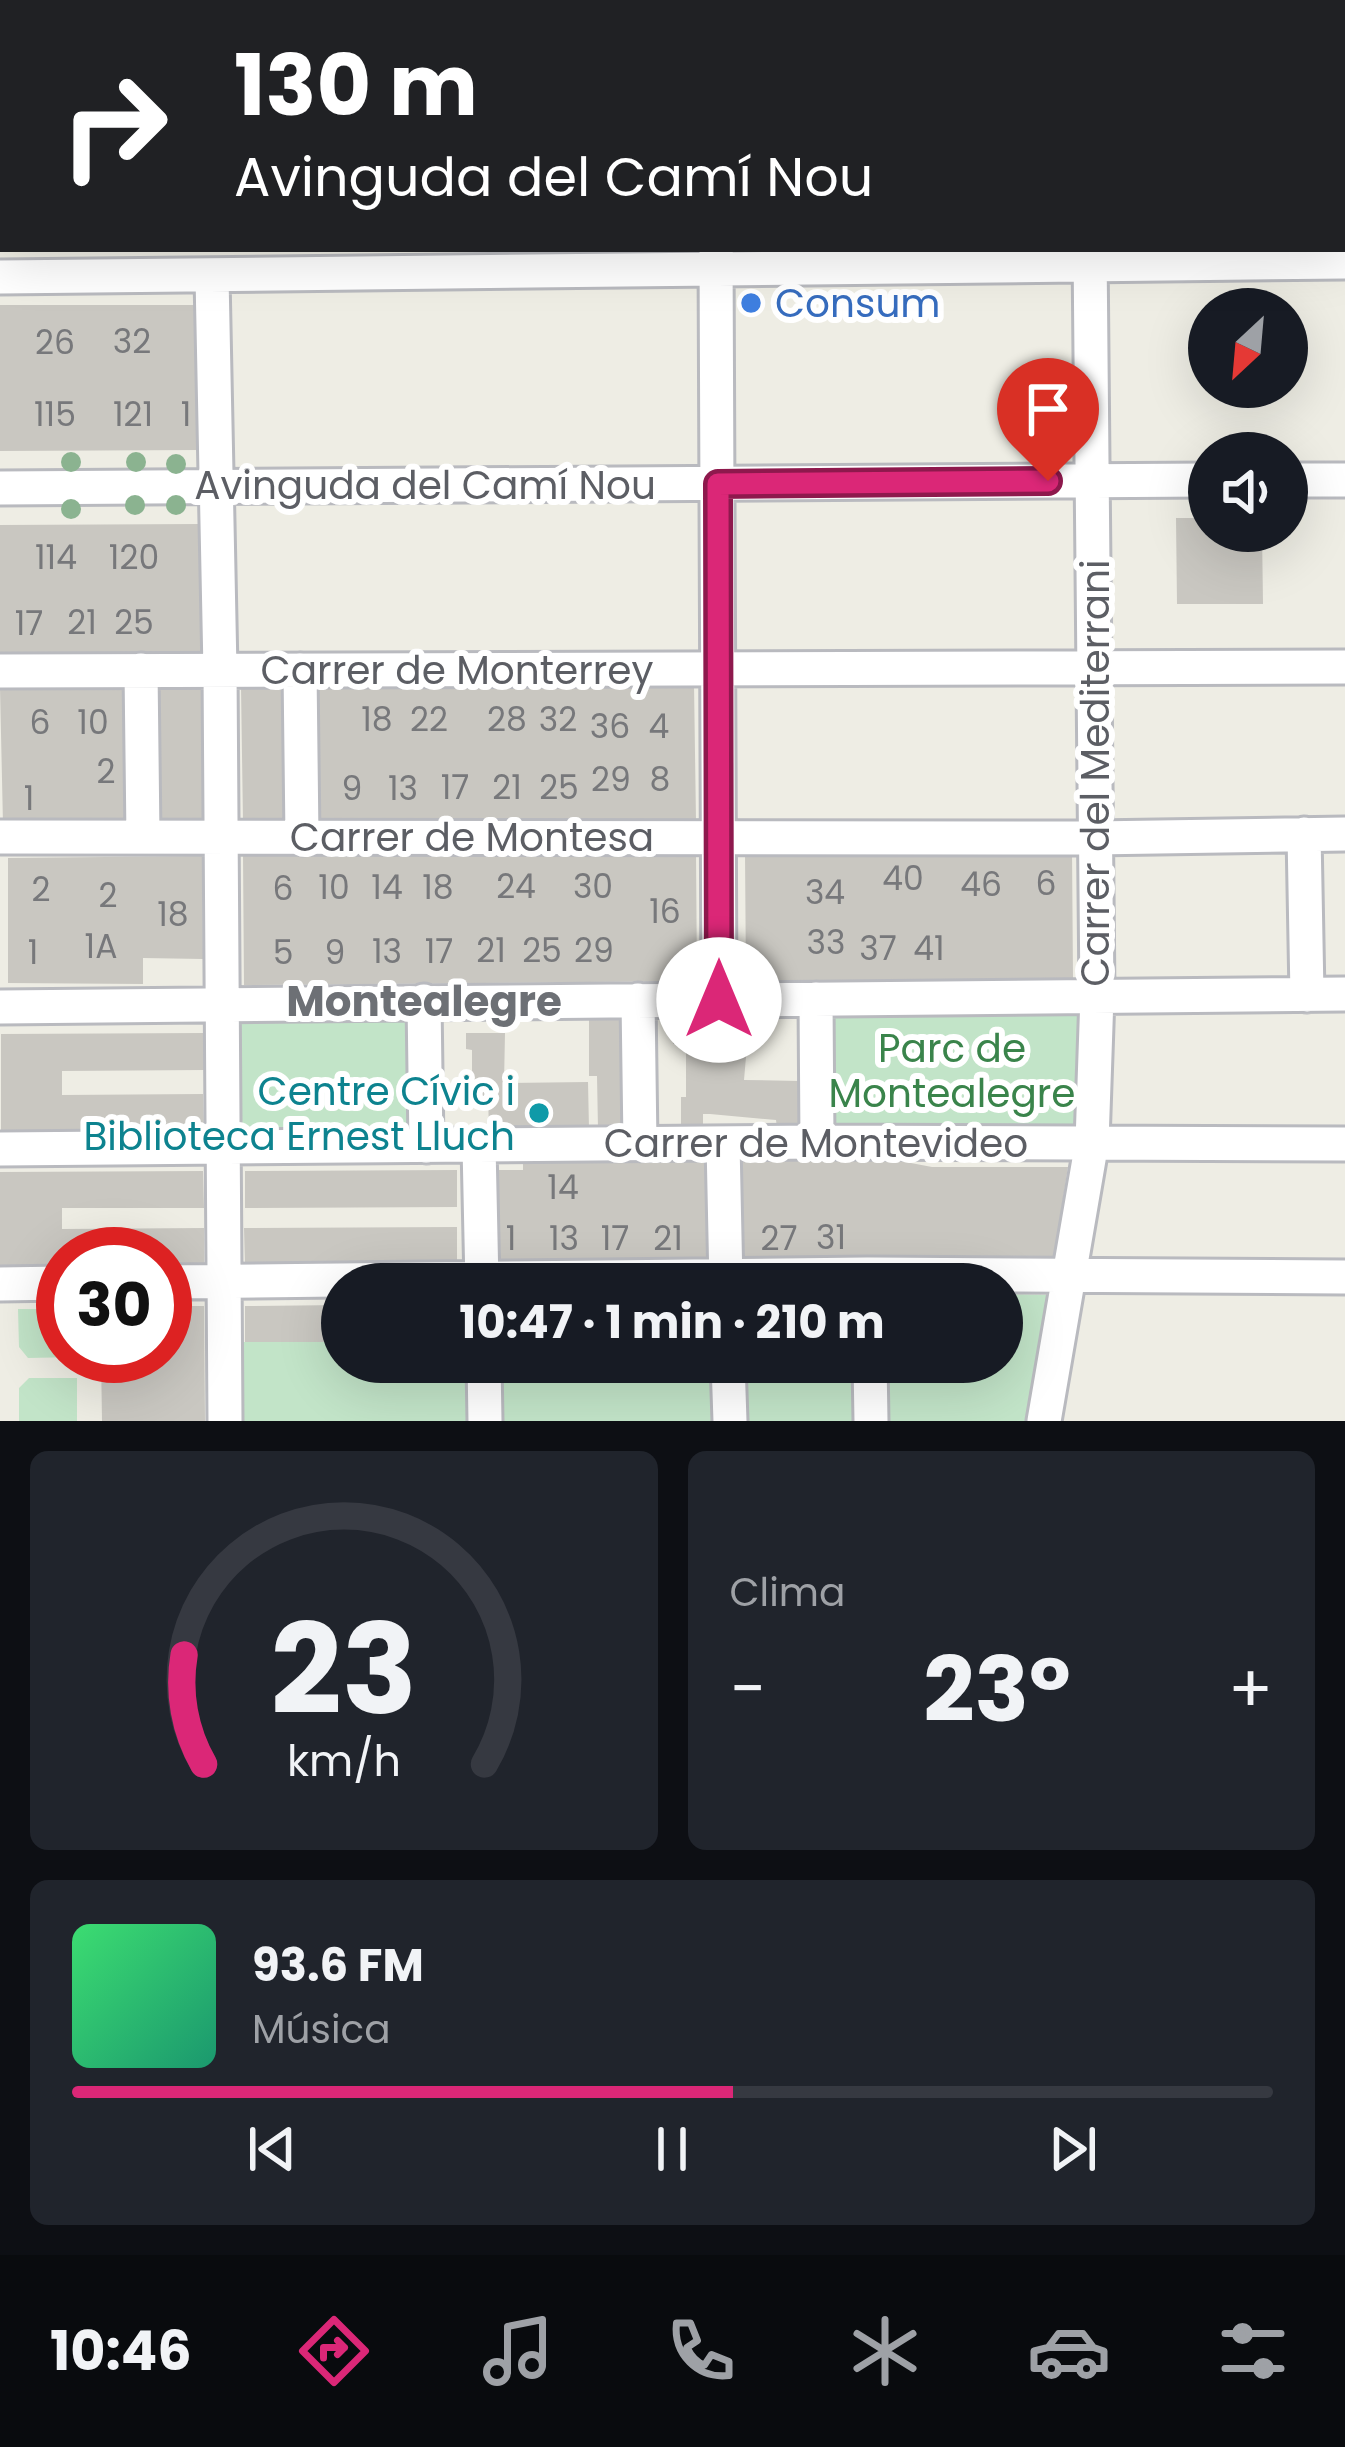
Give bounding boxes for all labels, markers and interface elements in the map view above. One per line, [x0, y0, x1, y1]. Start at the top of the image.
text: 130 m [234, 27, 478, 144]
icon: right [36, 48, 192, 204]
text: Avinguda del Camí Nou [234, 139, 873, 215]
place label: Consum [775, 276, 941, 331]
north arrow [1188, 288, 1308, 408]
map controls [1188, 288, 1308, 552]
marker: Consum [738, 290, 764, 316]
house number: 32 [113, 318, 151, 365]
house number: 26 [35, 319, 75, 366]
pin [997, 358, 1099, 481]
icon: arrive [1015, 376, 1081, 442]
house number: 115 [34, 391, 76, 438]
house number: 121 [113, 391, 153, 438]
house number: 1 [181, 391, 191, 438]
button: sound [1188, 432, 1308, 552]
street label: Avinguda del Camí Nou [194, 458, 656, 513]
house number: 114 [35, 534, 77, 581]
house number: 120 [109, 534, 159, 581]
street label: Carrer del Mediterrani [1068, 559, 1123, 987]
house number: 21 [67, 599, 97, 646]
house number: 25 [114, 599, 154, 646]
house number: 17 [15, 600, 43, 647]
street label: Carrer de Monterrey [261, 643, 653, 698]
house number: 18 [361, 696, 393, 743]
house number: 22 [410, 696, 448, 743]
house number: 28 [487, 696, 527, 743]
house number: 32 [539, 696, 577, 743]
house number: 6 [30, 699, 50, 746]
house number: 10 [77, 699, 109, 746]
house number: 36 [590, 703, 630, 750]
house number: 4 [649, 703, 669, 750]
house number: 2 [97, 748, 115, 795]
house number: 29 [591, 756, 631, 803]
house number: 8 [650, 756, 670, 803]
house number: 17 [441, 764, 469, 811]
house number: 21 [492, 764, 522, 811]
house number: 25 [539, 764, 579, 811]
house number: 9 [342, 765, 362, 812]
house number: 13 [388, 765, 418, 812]
house number: 1 [24, 775, 34, 822]
street label: Carrer de Montesa [290, 810, 654, 865]
house number: 40 [882, 855, 924, 902]
house number: 6 [1036, 860, 1056, 907]
house number: 46 [960, 861, 1002, 908]
house number: 24 [496, 863, 536, 910]
house number: 30 [573, 863, 613, 910]
house number: 10 [318, 864, 350, 911]
house number: 14 [371, 864, 403, 911]
house number: 18 [422, 864, 454, 911]
house number: 6 [273, 865, 293, 912]
house number: 2 [32, 866, 50, 913]
house number: 34 [805, 869, 845, 916]
house number: 2 [99, 872, 117, 919]
house number: 16 [649, 888, 681, 935]
house number: 18 [157, 891, 189, 938]
house number: 33 [807, 919, 845, 966]
house number: 1A [85, 923, 117, 970]
house number: 37 [859, 925, 897, 972]
house number: 41 [913, 925, 945, 972]
house number: 21 [476, 927, 506, 974]
house number: 25 [522, 927, 562, 974]
house number: 29 [574, 927, 614, 974]
house number: 13 [372, 928, 402, 975]
house number: 17 [425, 928, 453, 975]
house number: 1 [28, 929, 38, 976]
house number: 5 [273, 929, 293, 976]
house number: 9 [325, 929, 345, 976]
position arrow [656, 937, 782, 1063]
district label: Montealegre [286, 972, 562, 1031]
park label: Parc de Montealegre [828, 1021, 1076, 1121]
place label: Centre Cívic i Biblioteca Ernest Lluch [83, 1064, 515, 1164]
marker: Centre Cívic i Biblioteca Ernest Lluch [526, 1100, 552, 1126]
street label: Carrer de Montevideo [604, 1116, 1028, 1171]
house number: 14 [547, 1164, 579, 1211]
house number: 31 [816, 1214, 846, 1261]
house number: 1 [506, 1215, 516, 1262]
house number: 13 [549, 1215, 579, 1262]
house number: 17 [601, 1215, 629, 1262]
house number: 21 [653, 1215, 683, 1262]
house number: 27 [761, 1215, 798, 1262]
speed limit sign: 30 [36, 1227, 192, 1383]
text: 10:47 · 1 min · 210 m [459, 1291, 885, 1354]
text: Clima [730, 1565, 845, 1620]
text: 23 [270, 1582, 417, 1757]
text: 23° [923, 1626, 1071, 1753]
text: − [730, 1643, 766, 1735]
text: + [1228, 1643, 1273, 1735]
text: km/h [287, 1730, 401, 1790]
text: 93.6 FM [252, 1934, 424, 1997]
text: Música [252, 2002, 391, 2057]
icon: previous [239, 2116, 305, 2182]
icon: pause [639, 2116, 705, 2182]
icon: next [1040, 2116, 1106, 2182]
icon: directions [292, 2309, 376, 2393]
icon: music [476, 2309, 560, 2393]
icon: phone [659, 2309, 743, 2393]
icon: climate [843, 2309, 927, 2393]
icon: car [1027, 2309, 1111, 2393]
icon: filters [1211, 2309, 1295, 2393]
text: 10:46 [50, 2313, 192, 2389]

